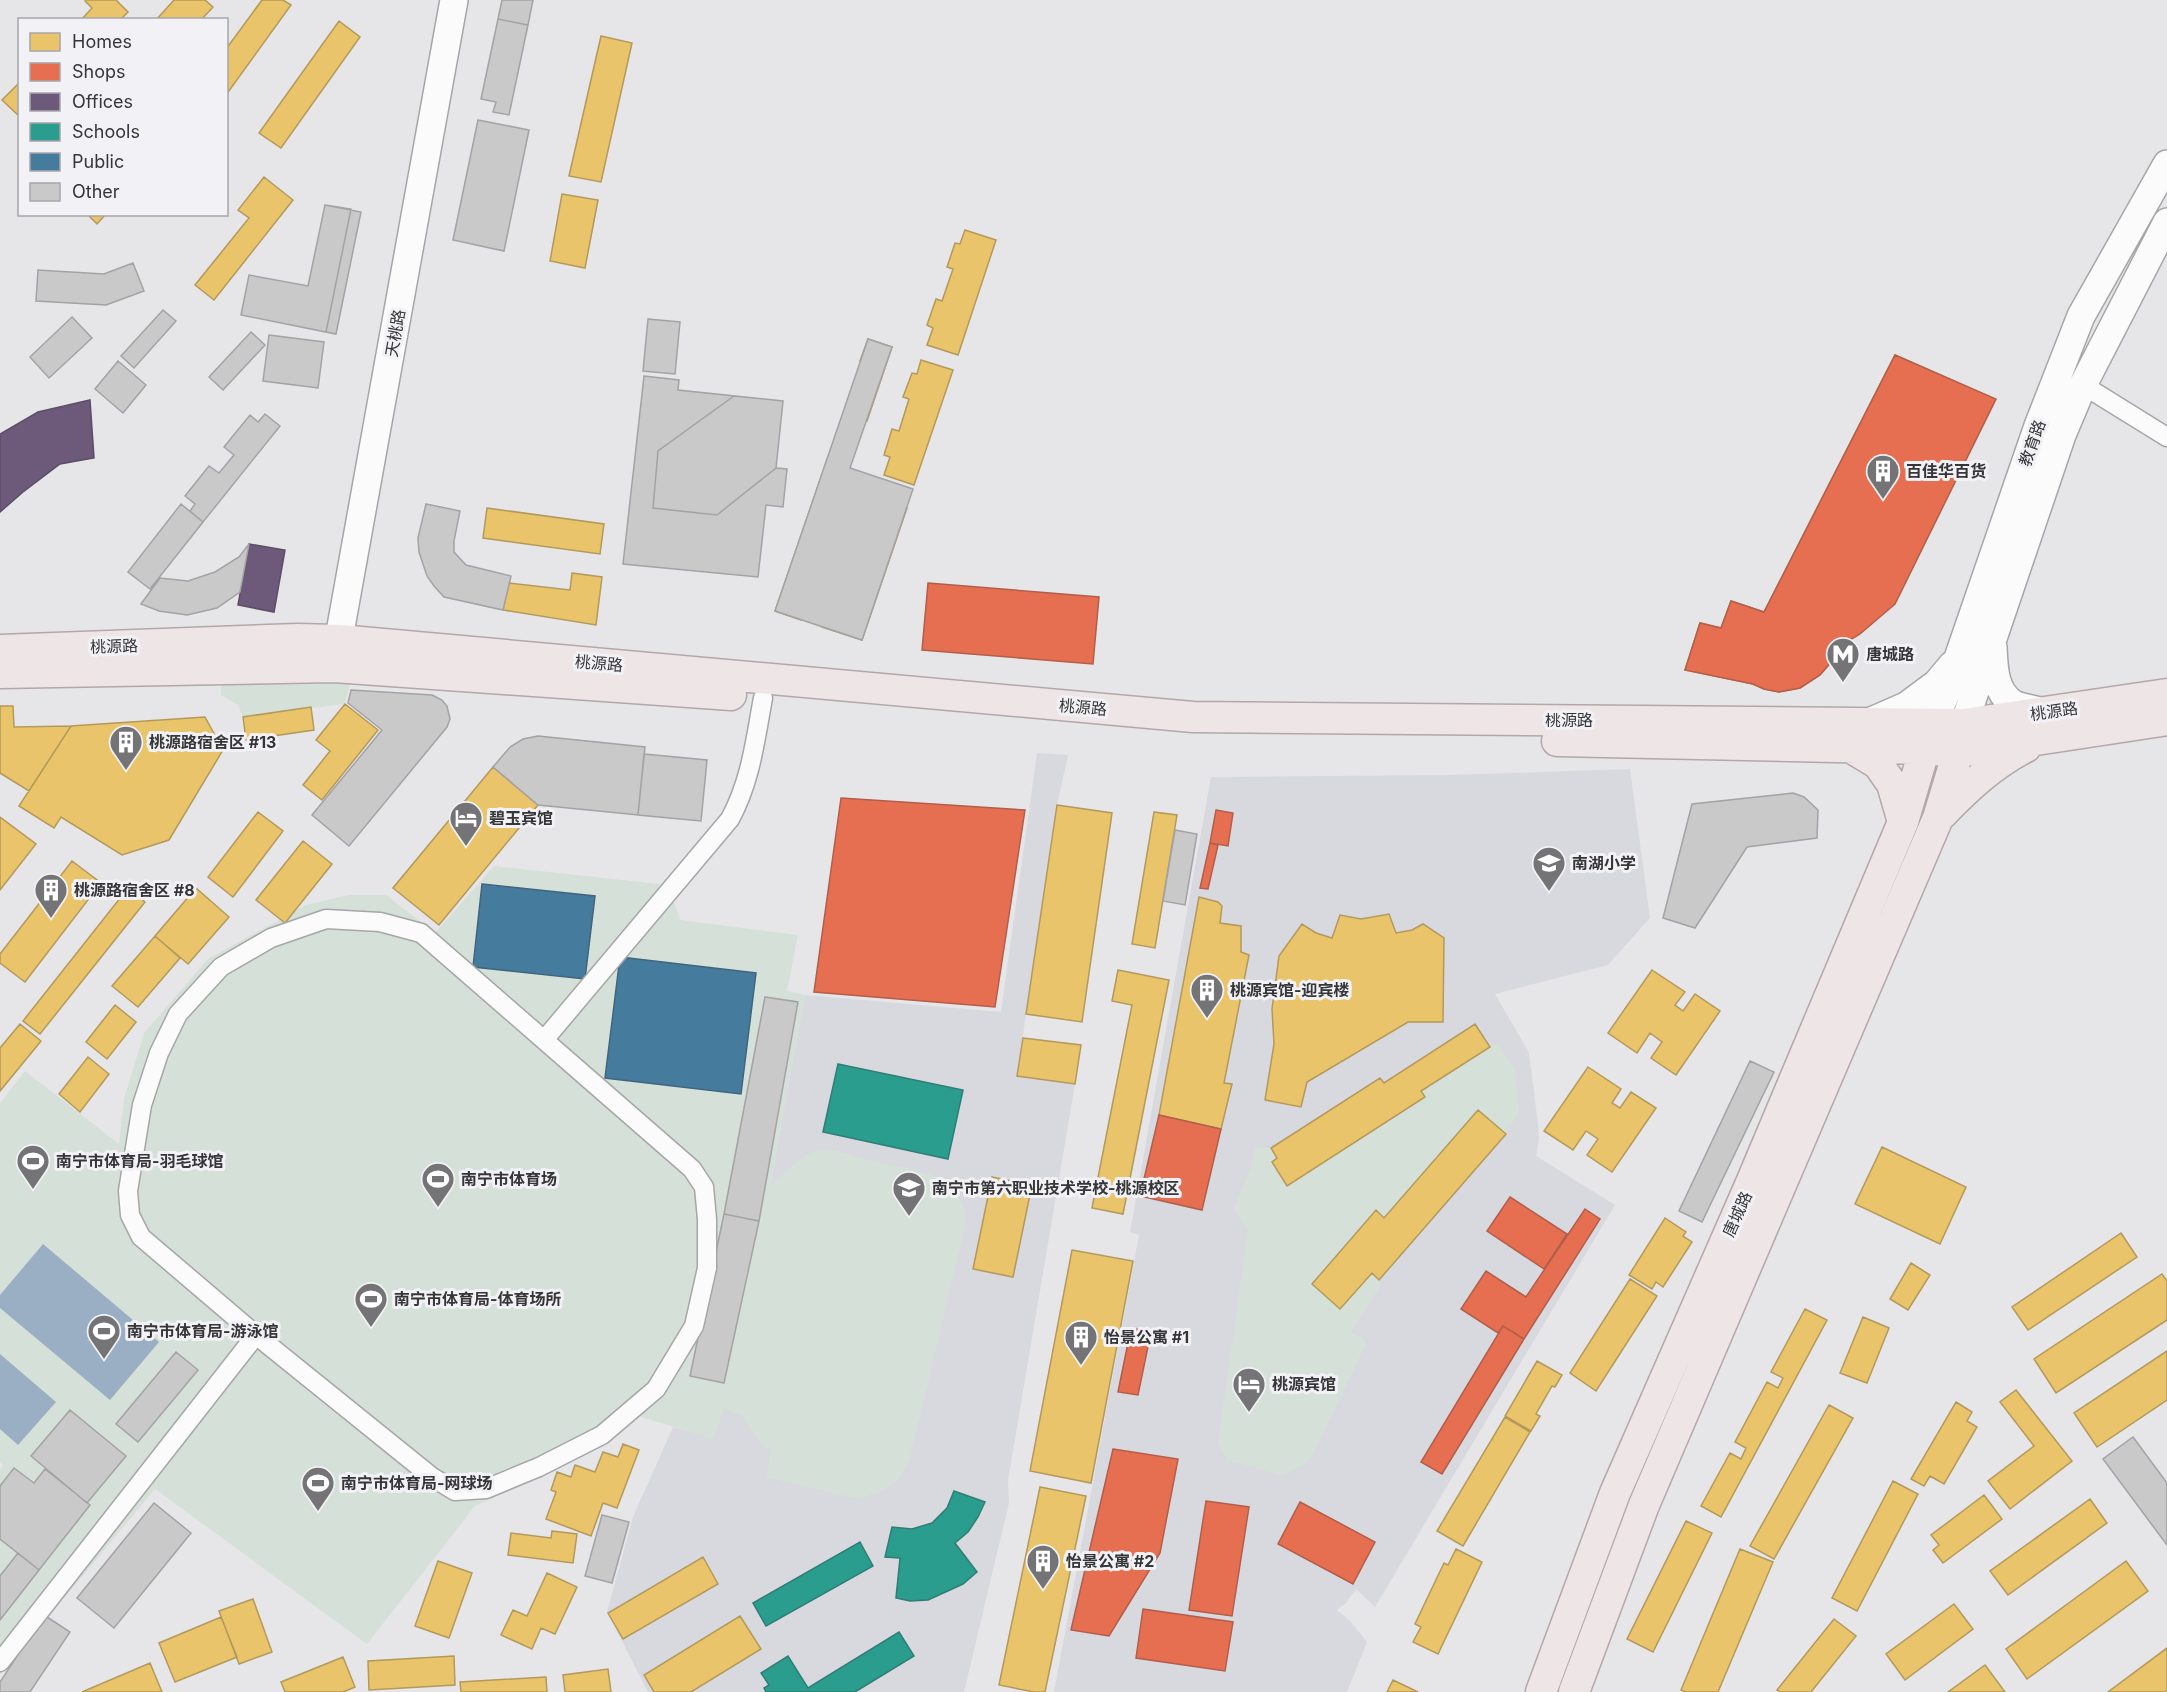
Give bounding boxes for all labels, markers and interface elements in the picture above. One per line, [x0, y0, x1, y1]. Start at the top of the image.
legend [18, 18, 228, 216]
text: Homes [72, 31, 132, 52]
text: Shops [72, 61, 126, 82]
text: Offices [72, 91, 133, 112]
text: Schools [72, 121, 140, 142]
text: Public [72, 151, 124, 172]
text: Other [72, 181, 120, 202]
street label: 天桃路 [381, 308, 409, 358]
street label: 教育路 [2014, 417, 2050, 469]
building icon: 百佳华百货 [1865, 453, 1901, 500]
place label: 百佳华百货 [1906, 461, 1986, 481]
street label: 桃源路 [90, 635, 138, 657]
metro station icon: 唐城路 [1825, 636, 1861, 683]
place label: 唐城路 [1866, 644, 1914, 664]
street label: 桃源路 [574, 651, 624, 675]
street label: 桃源路 [1058, 695, 1108, 719]
street label: 桃源路 [2029, 698, 2079, 724]
street label: 桃源路 [1545, 710, 1593, 730]
building icon: 桃源路宿舍区 #13 [108, 724, 144, 771]
place label: 桃源路宿舍区 #13 [149, 732, 276, 752]
hotel icon: 碧玉宾馆 [448, 800, 484, 847]
place label: 碧玉宾馆 [489, 808, 553, 828]
school or university icon: 南湖小学 [1531, 845, 1567, 892]
place label: 南湖小学 [1572, 853, 1636, 873]
building icon: 桃源路宿舍区 #8 [33, 872, 69, 919]
place label: 桃源路宿舍区 #8 [74, 880, 195, 900]
building icon: 桃源宾馆-迎宾楼 [1189, 972, 1225, 1019]
place label: 桃源宾馆-迎宾楼 [1230, 980, 1350, 1000]
sports icon: 南宁市体育局-羽毛球馆 [15, 1143, 51, 1190]
place label: 南宁市体育局-羽毛球馆 [56, 1151, 224, 1171]
sports icon: 南宁市体育场 [420, 1161, 456, 1208]
place label: 南宁市体育场 [461, 1169, 557, 1189]
school or university icon: 南宁市第六职业技术学校-桃源校区 [891, 1170, 927, 1217]
place label: 南宁市第六职业技术学校-桃源校区 [932, 1178, 1180, 1198]
street label: 唐城路 [1718, 1188, 1756, 1240]
sports icon: 南宁市体育局-体育场所 [353, 1281, 389, 1328]
place label: 南宁市体育局-体育场所 [394, 1289, 562, 1309]
sports icon: 南宁市体育局-游泳馆 [86, 1313, 122, 1360]
building icon: 怡景公寓 #1 [1063, 1319, 1099, 1366]
place label: 南宁市体育局-游泳馆 [127, 1321, 279, 1341]
place label: 怡景公寓 #1 [1104, 1327, 1189, 1347]
hotel icon: 桃源宾馆 [1231, 1366, 1267, 1413]
place label: 桃源宾馆 [1272, 1374, 1336, 1394]
sports icon: 南宁市体育局-网球场 [300, 1465, 336, 1512]
place label: 南宁市体育局-网球场 [341, 1473, 493, 1493]
building icon: 怡景公寓 #2 [1025, 1543, 1061, 1590]
place label: 怡景公寓 #2 [1066, 1551, 1154, 1571]

